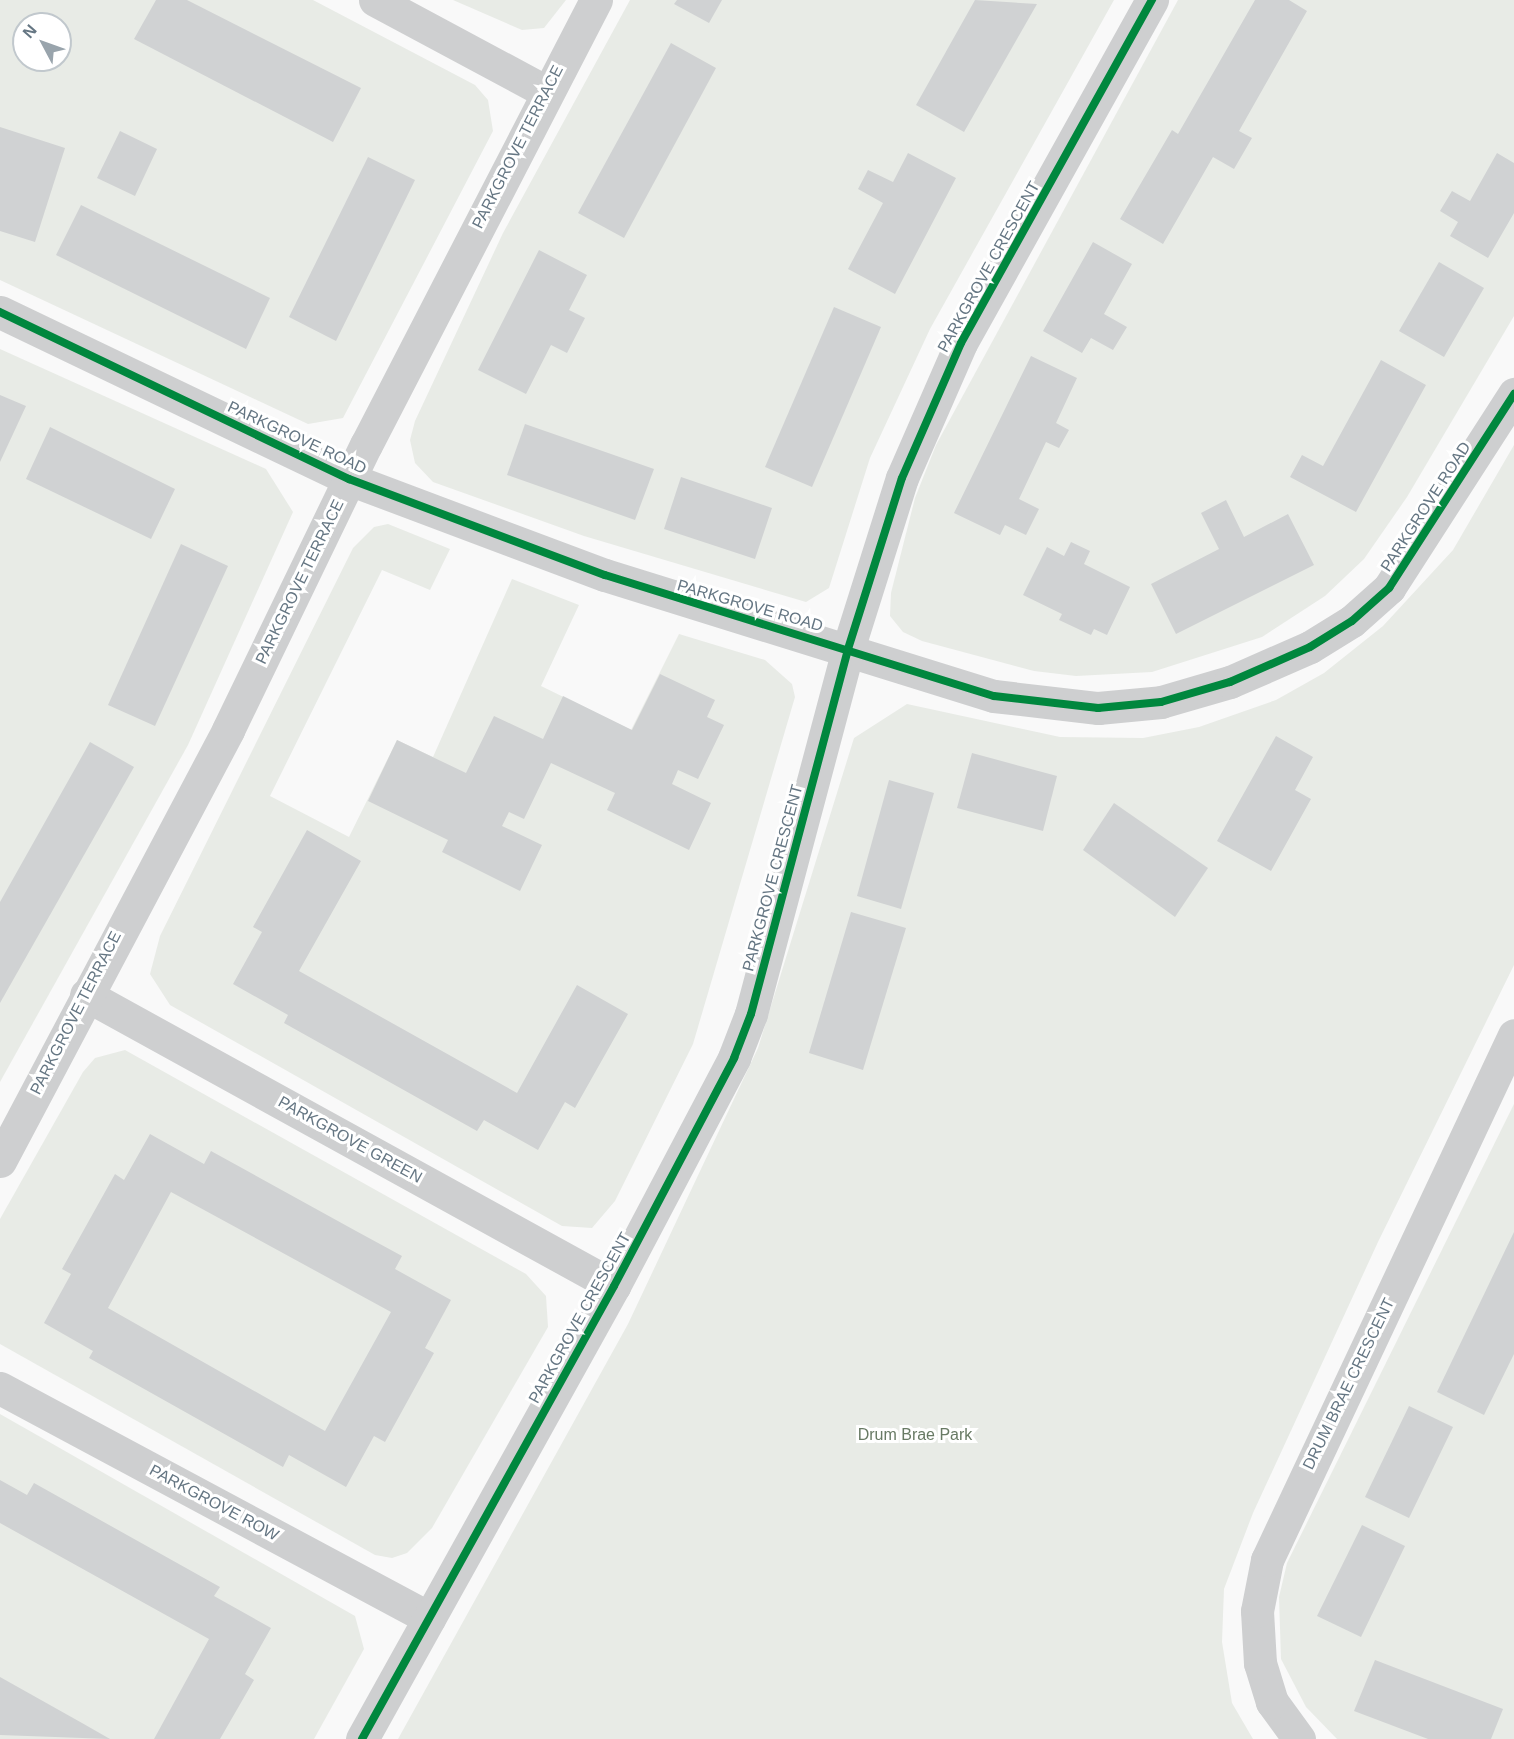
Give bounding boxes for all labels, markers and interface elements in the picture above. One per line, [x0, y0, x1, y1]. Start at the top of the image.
north arrow [12, 12, 72, 72]
text: N [19, 21, 40, 41]
street label: PARKGROVE TERRACE [468, 62, 568, 232]
street label: PARKGROVE CRESCENT [934, 178, 1044, 356]
street label: PARKGROVE ROAD [225, 397, 369, 479]
street label: PARKGROVE ROAD [1377, 439, 1475, 575]
street label: PARKGROVE TERRACE [252, 496, 348, 668]
street label: PARKGROVE ROAD [675, 576, 825, 636]
street label: PARKGROVE CRESCENT [739, 782, 807, 974]
street label: PARKGROVE TERRACE [26, 928, 126, 1098]
street label: PARKGROVE GREEN [275, 1092, 425, 1188]
street label: PARKGROVE CRESCENT [525, 1229, 635, 1407]
street label: DRUM BRAE CRESCENT [1299, 1295, 1399, 1473]
park label: Drum Brae Park [858, 1425, 972, 1445]
street label: PARKGROVE ROW [146, 1461, 282, 1545]

